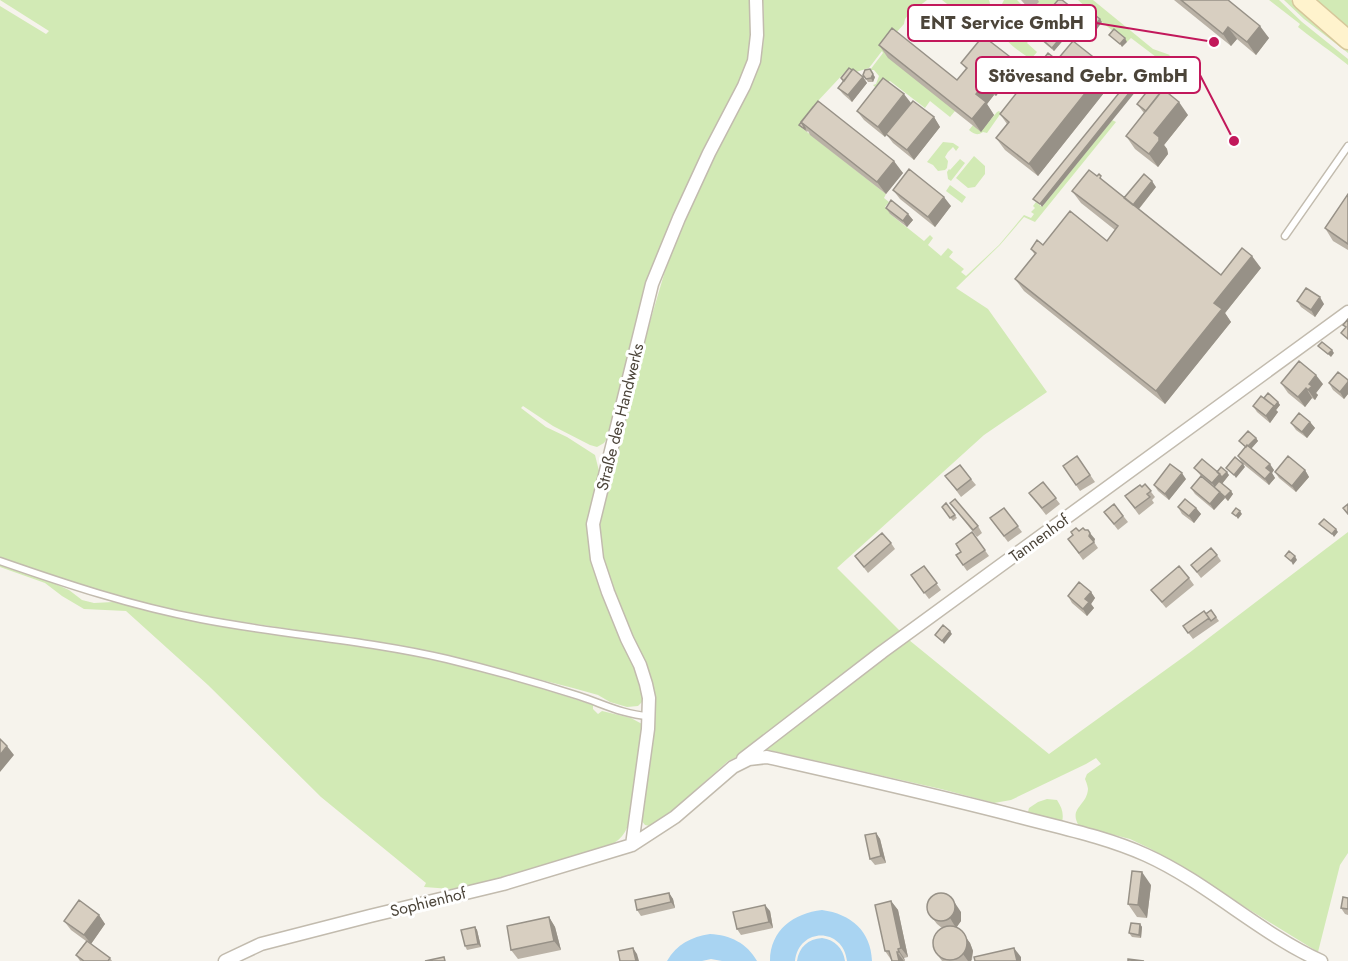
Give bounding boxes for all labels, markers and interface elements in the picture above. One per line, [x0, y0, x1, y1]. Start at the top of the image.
callout: ENT Service GmbH [908, 5, 1096, 41]
text: ENT Service GmbH [920, 10, 1084, 36]
callout: Stövesand Gebr. GmbH [976, 57, 1200, 93]
text: Stövesand Gebr. GmbH [988, 63, 1188, 89]
street label: Straße des Handwerks [591, 341, 649, 493]
street label: Tannenhof [1004, 508, 1074, 567]
street label: Sophienhof [388, 881, 469, 923]

